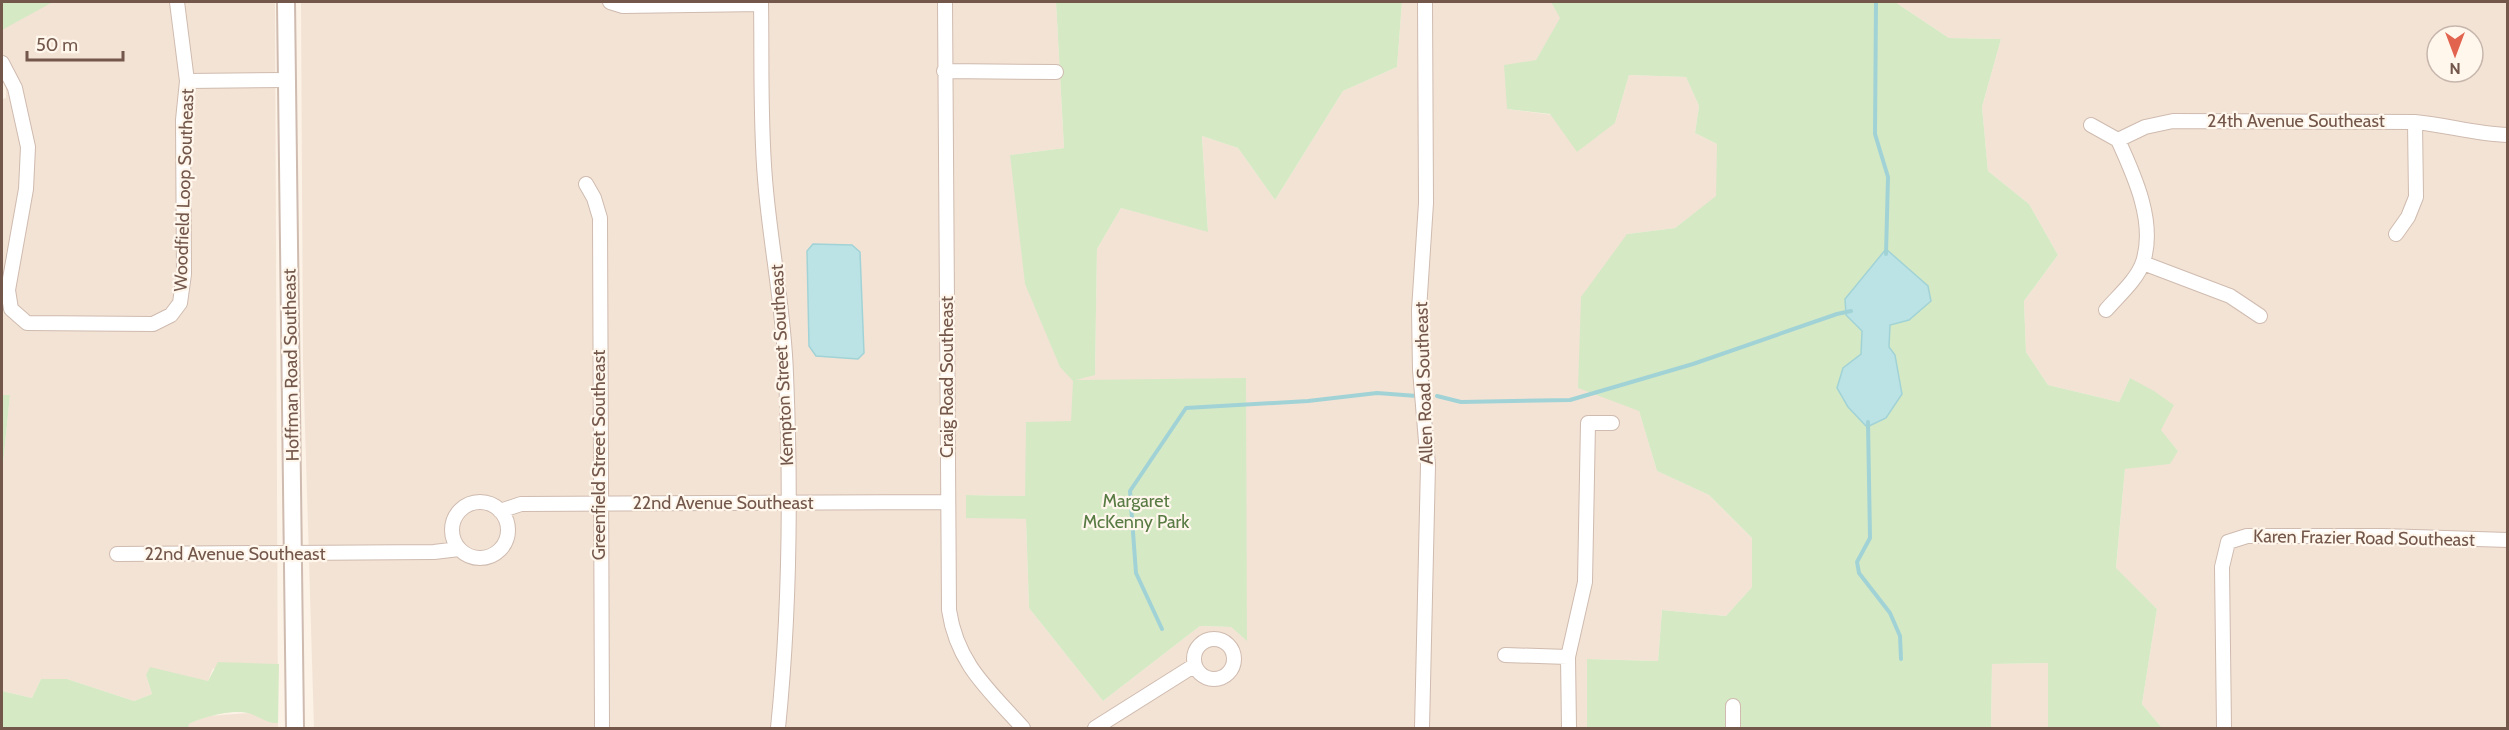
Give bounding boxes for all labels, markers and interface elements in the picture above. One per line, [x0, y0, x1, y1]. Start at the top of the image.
scale bar [27, 24, 123, 62]
north arrow [2425, 24, 2485, 84]
text: 50 m [36, 34, 78, 56]
text: N [2449, 59, 2461, 78]
street label: Woodfield Loop Southeast [169, 88, 199, 292]
street label: 24th Avenue Southeast [2207, 110, 2385, 132]
street label: Kempton Street Southeast [766, 264, 798, 466]
street label: Hoffman Road Southeast [278, 268, 304, 462]
street label: Craig Road Southeast [936, 296, 958, 458]
street label: Allen Road Southeast [1410, 301, 1438, 465]
street label: Greenfield Street Southeast [588, 350, 610, 560]
park label: Margaret McKenny Park [1083, 490, 1190, 533]
street label: 22nd Avenue Southeast [632, 492, 814, 514]
street label: Karen Frazier Road Southeast [2253, 525, 2475, 551]
street label: 22nd Avenue Southeast [144, 543, 326, 565]

